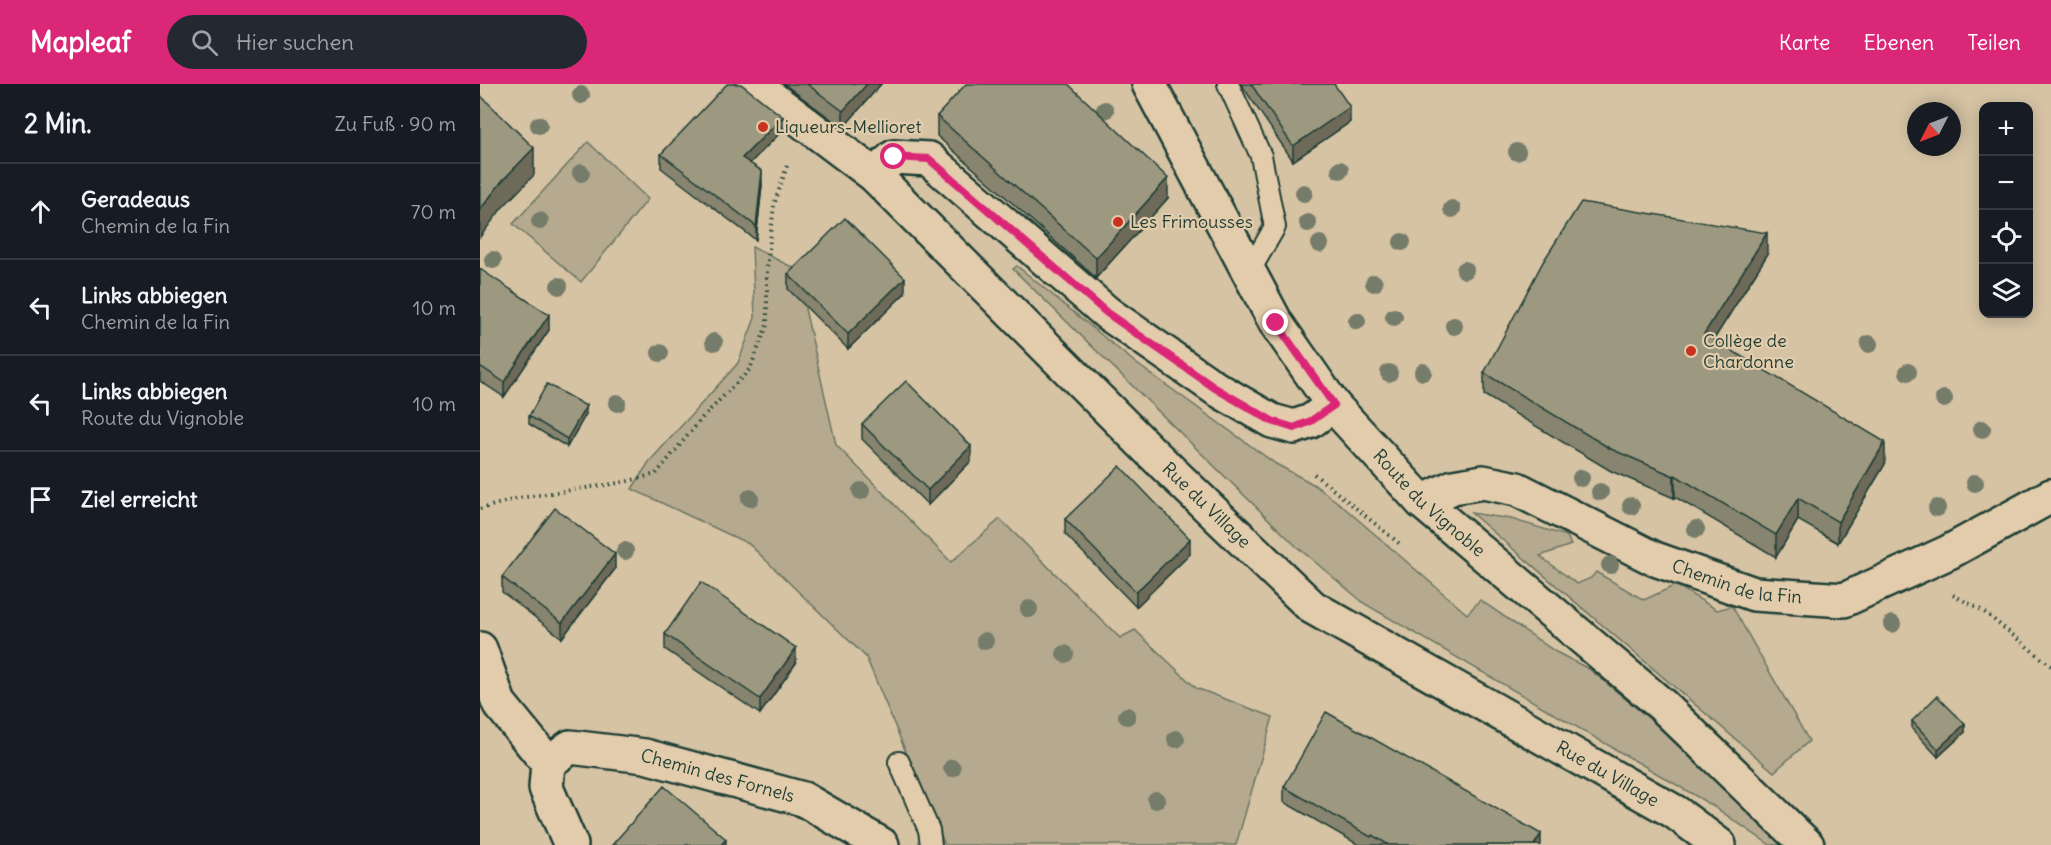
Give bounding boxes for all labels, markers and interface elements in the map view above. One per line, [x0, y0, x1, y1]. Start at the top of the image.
search box [167, 15, 587, 69]
text: Mapleaf [30, 24, 131, 60]
icon: search [188, 26, 221, 59]
text: Hier suchen [236, 28, 354, 56]
text: Karte [1779, 29, 1830, 56]
text: Ebenen [1863, 29, 1934, 56]
text: Teilen [1967, 29, 2021, 56]
north arrow [1907, 102, 1961, 156]
map controls [1979, 102, 2033, 318]
button: + [1979, 102, 2033, 156]
text: 2 Min. [24, 107, 92, 140]
text: Zu Fuß · 90 m [335, 111, 456, 136]
place label: Liqueurs-Mellioret [775, 115, 921, 138]
marker: Liqueurs-Mellioret [756, 120, 770, 134]
route start [880, 143, 906, 169]
button: − [1979, 156, 2033, 210]
text: Geradeaus [81, 185, 190, 213]
icon: ahead [24, 195, 57, 228]
text: 70 m [411, 199, 456, 224]
place label: Les Frimousses [1130, 210, 1253, 233]
button: locate [1979, 210, 2033, 264]
text: Chemin de la Fin [81, 213, 230, 238]
marker: Les Frimousses [1111, 215, 1125, 229]
button: layers [1979, 264, 2033, 318]
text: Links abbiegen [81, 281, 228, 309]
icon: left [24, 291, 57, 324]
text: 10 m [413, 295, 456, 320]
text: Chemin de la Fin [81, 309, 230, 334]
route end [1262, 309, 1288, 335]
place label: Collège de Chardonne [1703, 329, 1794, 373]
marker: Collège de Chardonne [1684, 344, 1698, 358]
text: Links abbiegen [81, 377, 228, 405]
icon: left [24, 387, 57, 420]
text: 10 m [413, 391, 456, 416]
text: Route du Vignoble [81, 405, 244, 430]
street label: Route du Vignoble [1368, 444, 1490, 562]
street label: Rue du Village [1157, 457, 1256, 553]
icon: arrive [24, 483, 57, 516]
text: Ziel erreicht [81, 485, 198, 513]
street label: Chemin de la Fin [1669, 554, 1803, 608]
street label: Rue du Village [1552, 735, 1663, 812]
street label: Chemin des Fornels [638, 743, 797, 807]

